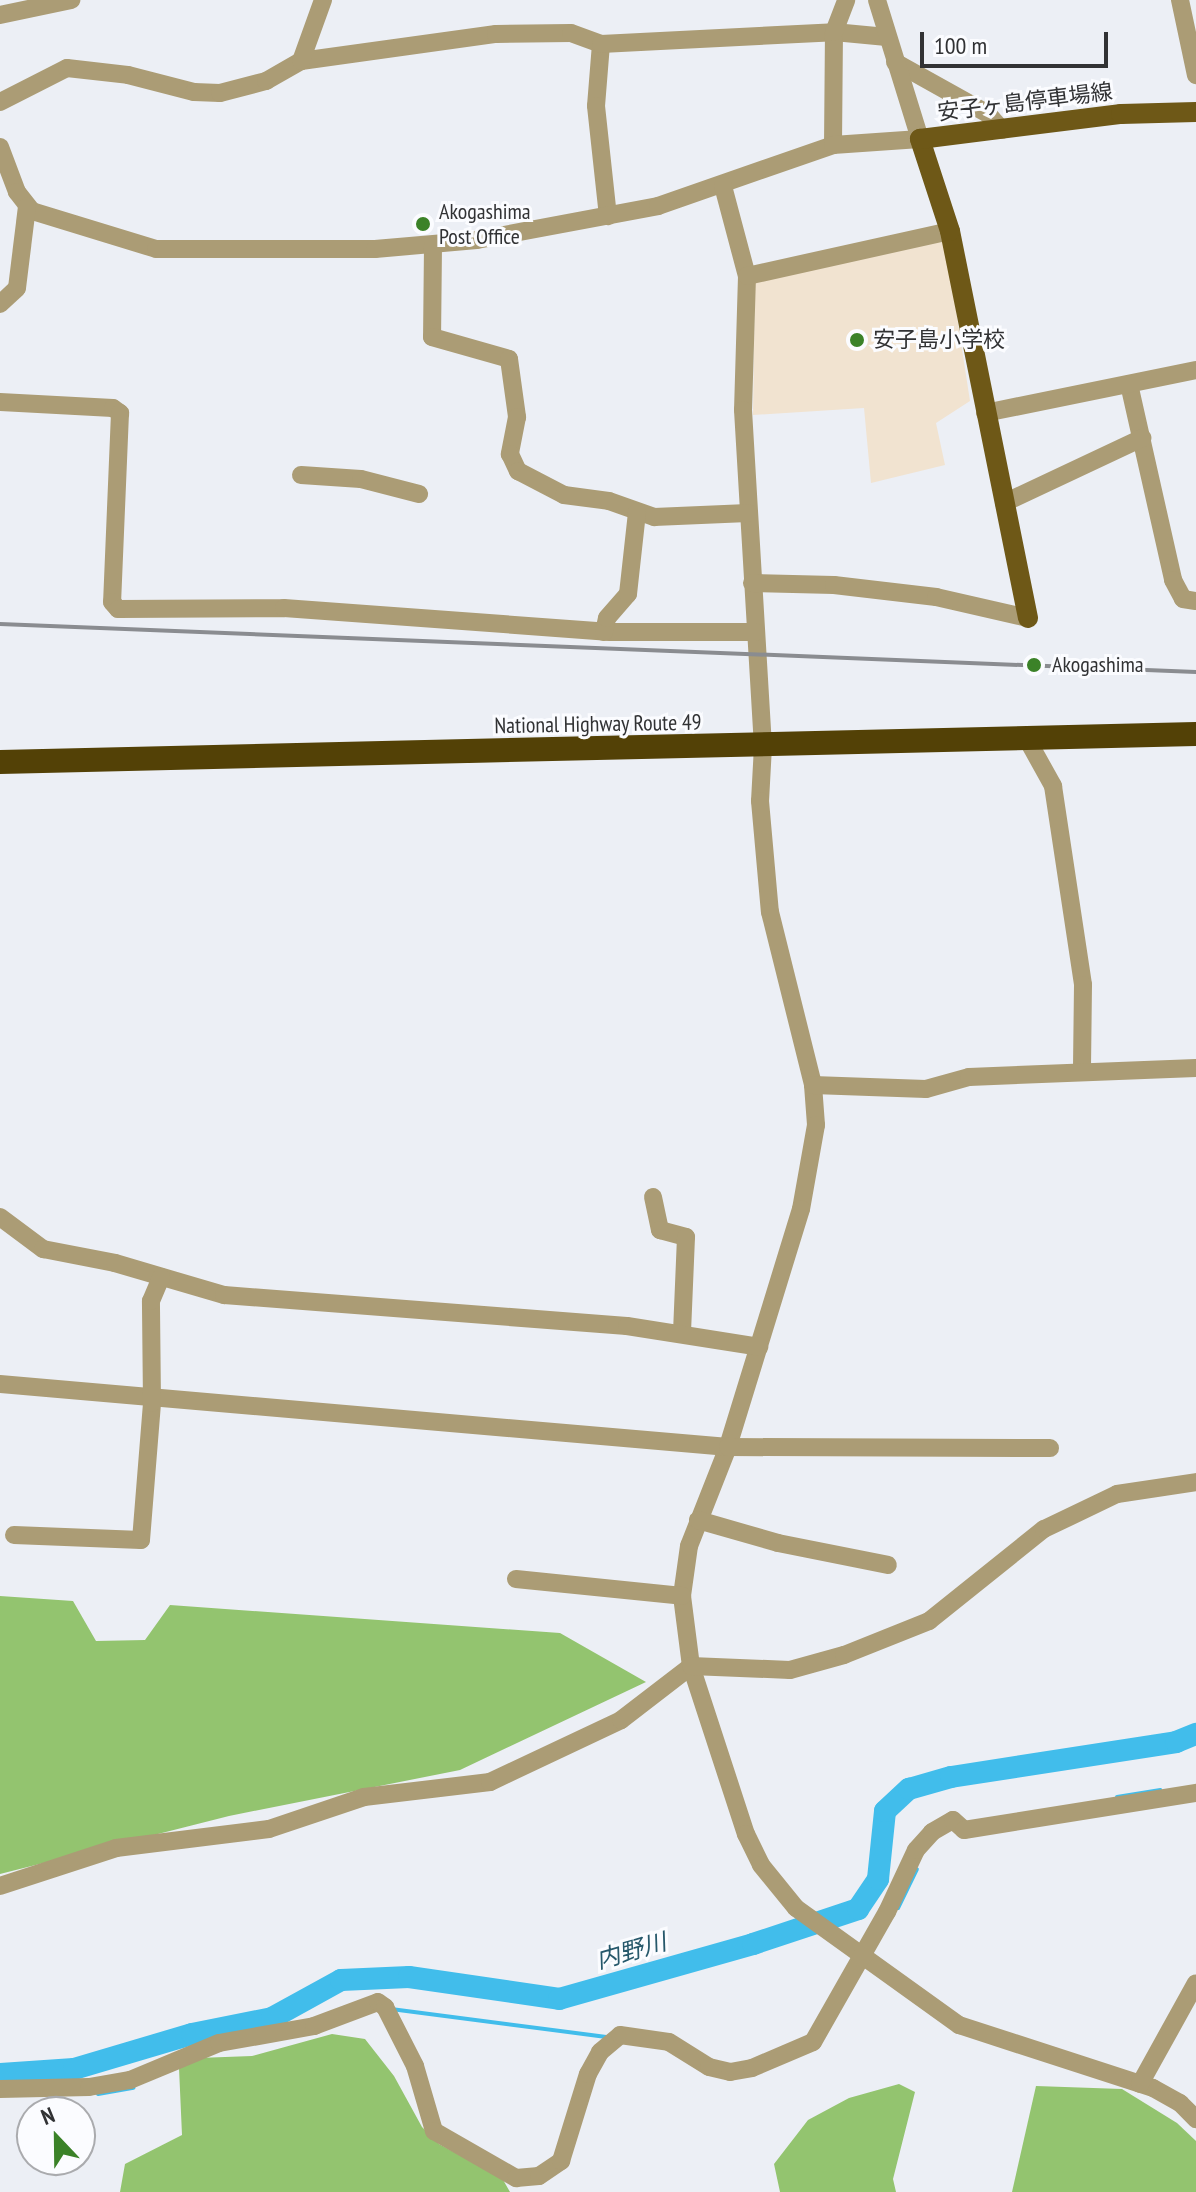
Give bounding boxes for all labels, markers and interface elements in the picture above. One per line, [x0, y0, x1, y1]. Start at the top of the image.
scale bar [924, 16, 1112, 66]
text: 100 m [934, 30, 987, 61]
street label: 安子ヶ島停車場線 [936, 78, 1114, 126]
place label: Akogashima Post Office [439, 198, 531, 250]
marker: Akogashima Post Office [414, 215, 432, 233]
place label: 安子島小学校 [873, 327, 1005, 353]
marker: 安子島小学校 [848, 331, 866, 349]
place label: Akogashima [1052, 652, 1144, 678]
marker: Akogashima [1023, 654, 1045, 676]
street label: National Highway Route 49 [494, 709, 702, 739]
water label: 内野川 [592, 1927, 670, 1975]
north arrow [16, 2096, 96, 2176]
text: N [37, 2100, 59, 2131]

